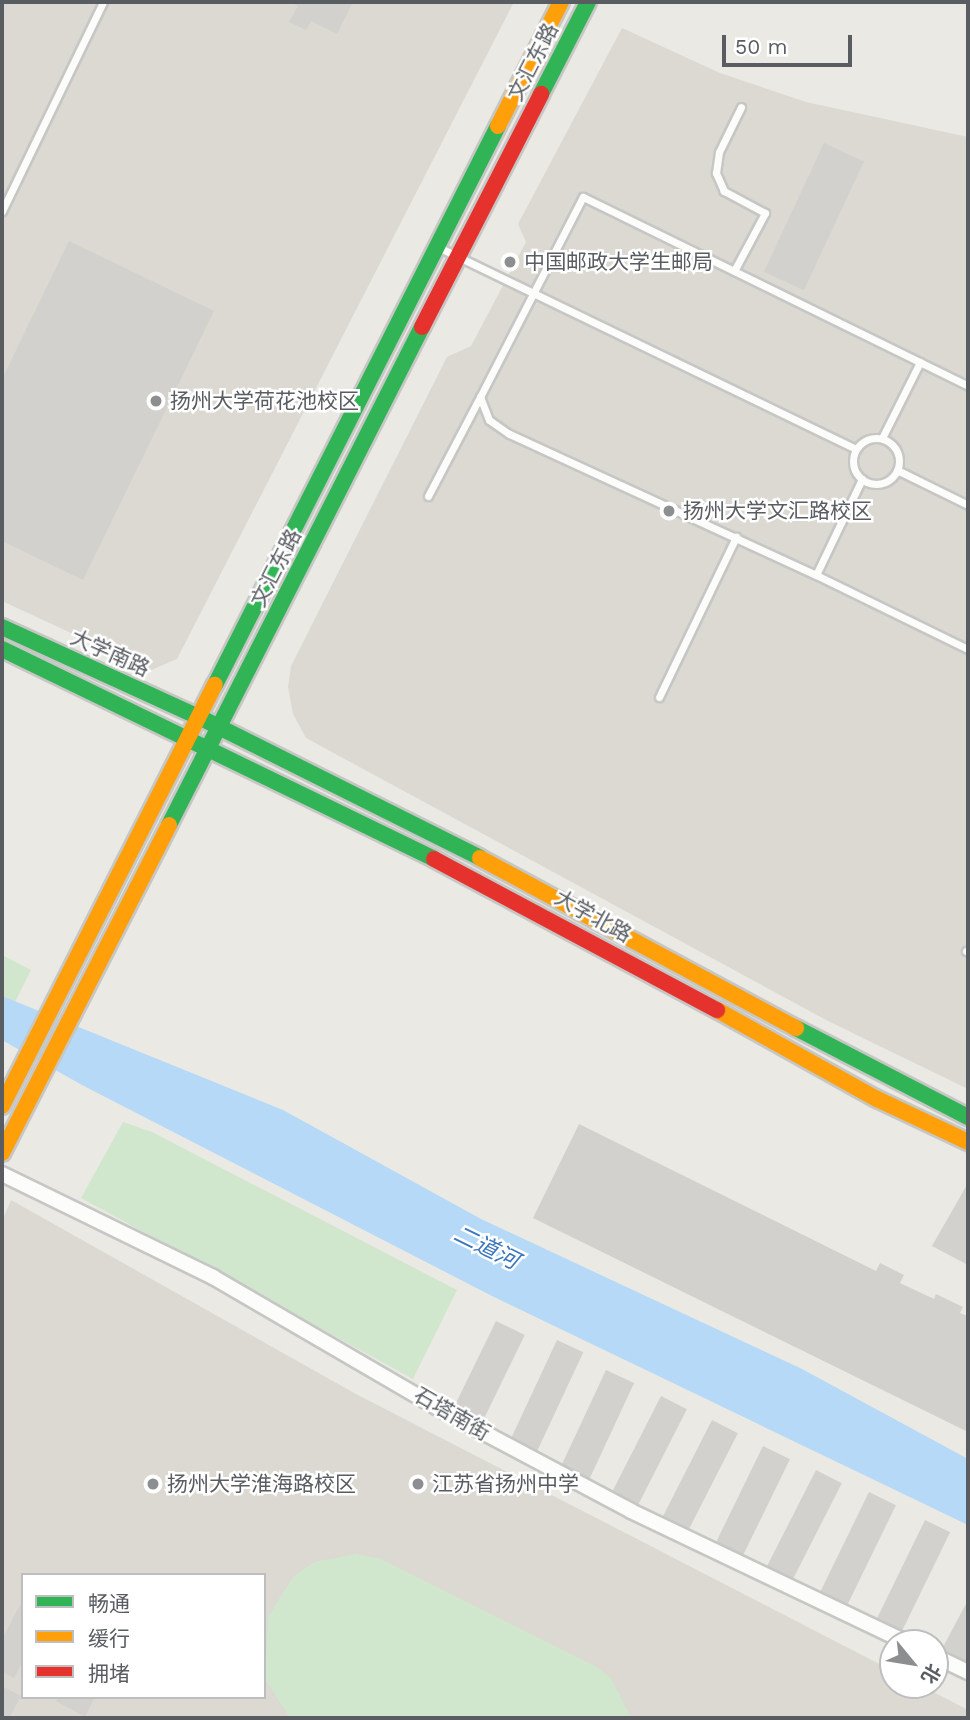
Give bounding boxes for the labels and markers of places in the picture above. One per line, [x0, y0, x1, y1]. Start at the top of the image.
place label: 中国邮政大学生邮局 [524, 249, 713, 275]
marker: 中国邮政大学生邮局 [502, 254, 518, 270]
place label: 扬州大学荷花池校区 [170, 388, 359, 414]
marker: 扬州大学荷花池校区 [148, 393, 164, 409]
place label: 扬州大学文汇路校区 [683, 498, 872, 524]
marker: 扬州大学文汇路校区 [661, 503, 677, 519]
place label: 扬州大学淮海路校区 [167, 1471, 356, 1497]
place label: 江苏省扬州中学 [432, 1471, 579, 1497]
marker: 扬州大学淮海路校区 [145, 1476, 161, 1492]
marker: 江苏省扬州中学 [410, 1476, 426, 1492]

